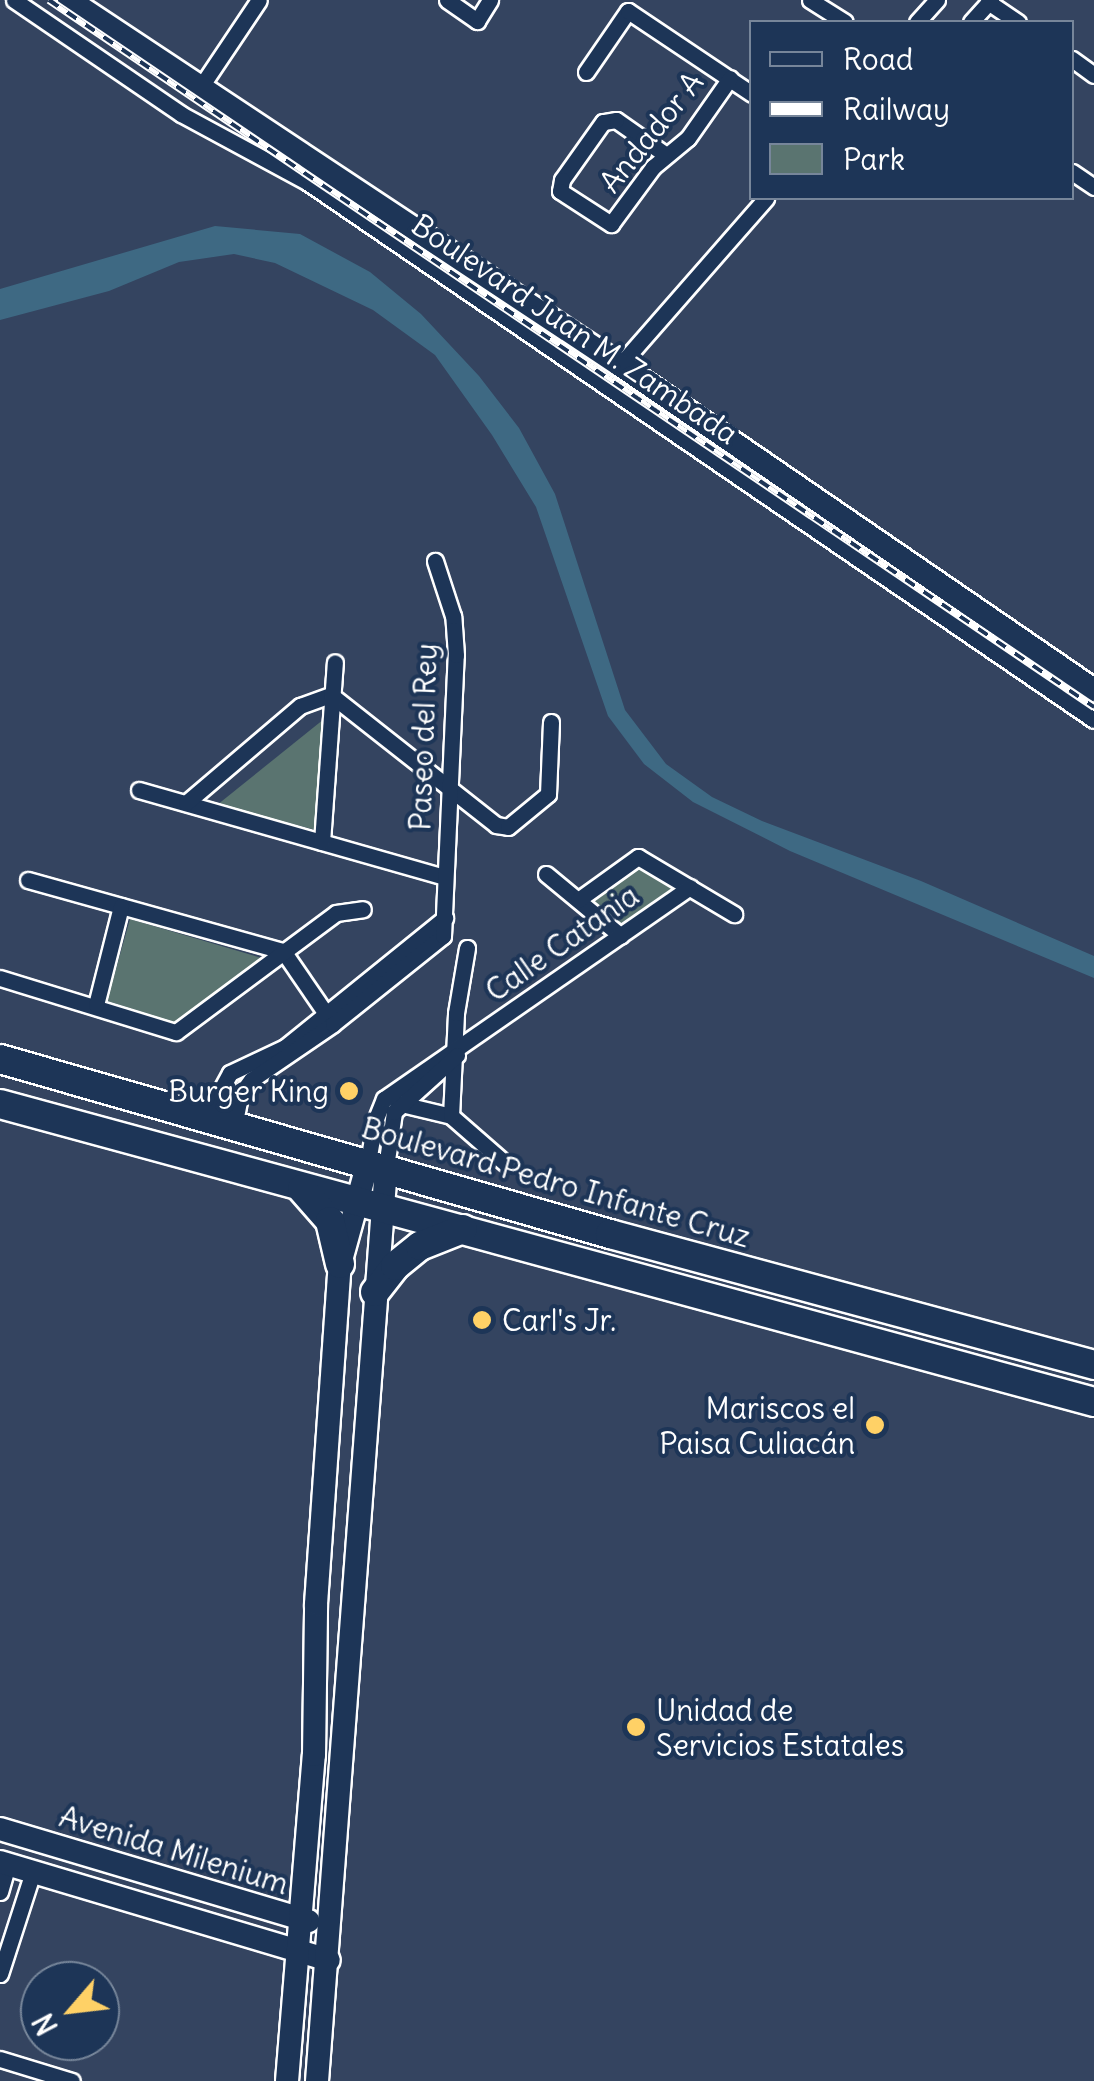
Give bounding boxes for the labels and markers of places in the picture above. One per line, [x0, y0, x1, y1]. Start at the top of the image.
place label: Burger King [168, 1073, 329, 1109]
marker: Burger King [338, 1080, 360, 1102]
place label: Carl's Jr. [502, 1302, 616, 1338]
marker: Carl's Jr. [471, 1309, 493, 1331]
place label: Mariscos el Paisa Culiacán [659, 1390, 855, 1460]
marker: Mariscos el Paisa Culiacán [864, 1414, 886, 1436]
place label: Unidad de Servicios Estatales [656, 1692, 904, 1762]
marker: Unidad de Servicios Estatales [625, 1716, 647, 1738]

